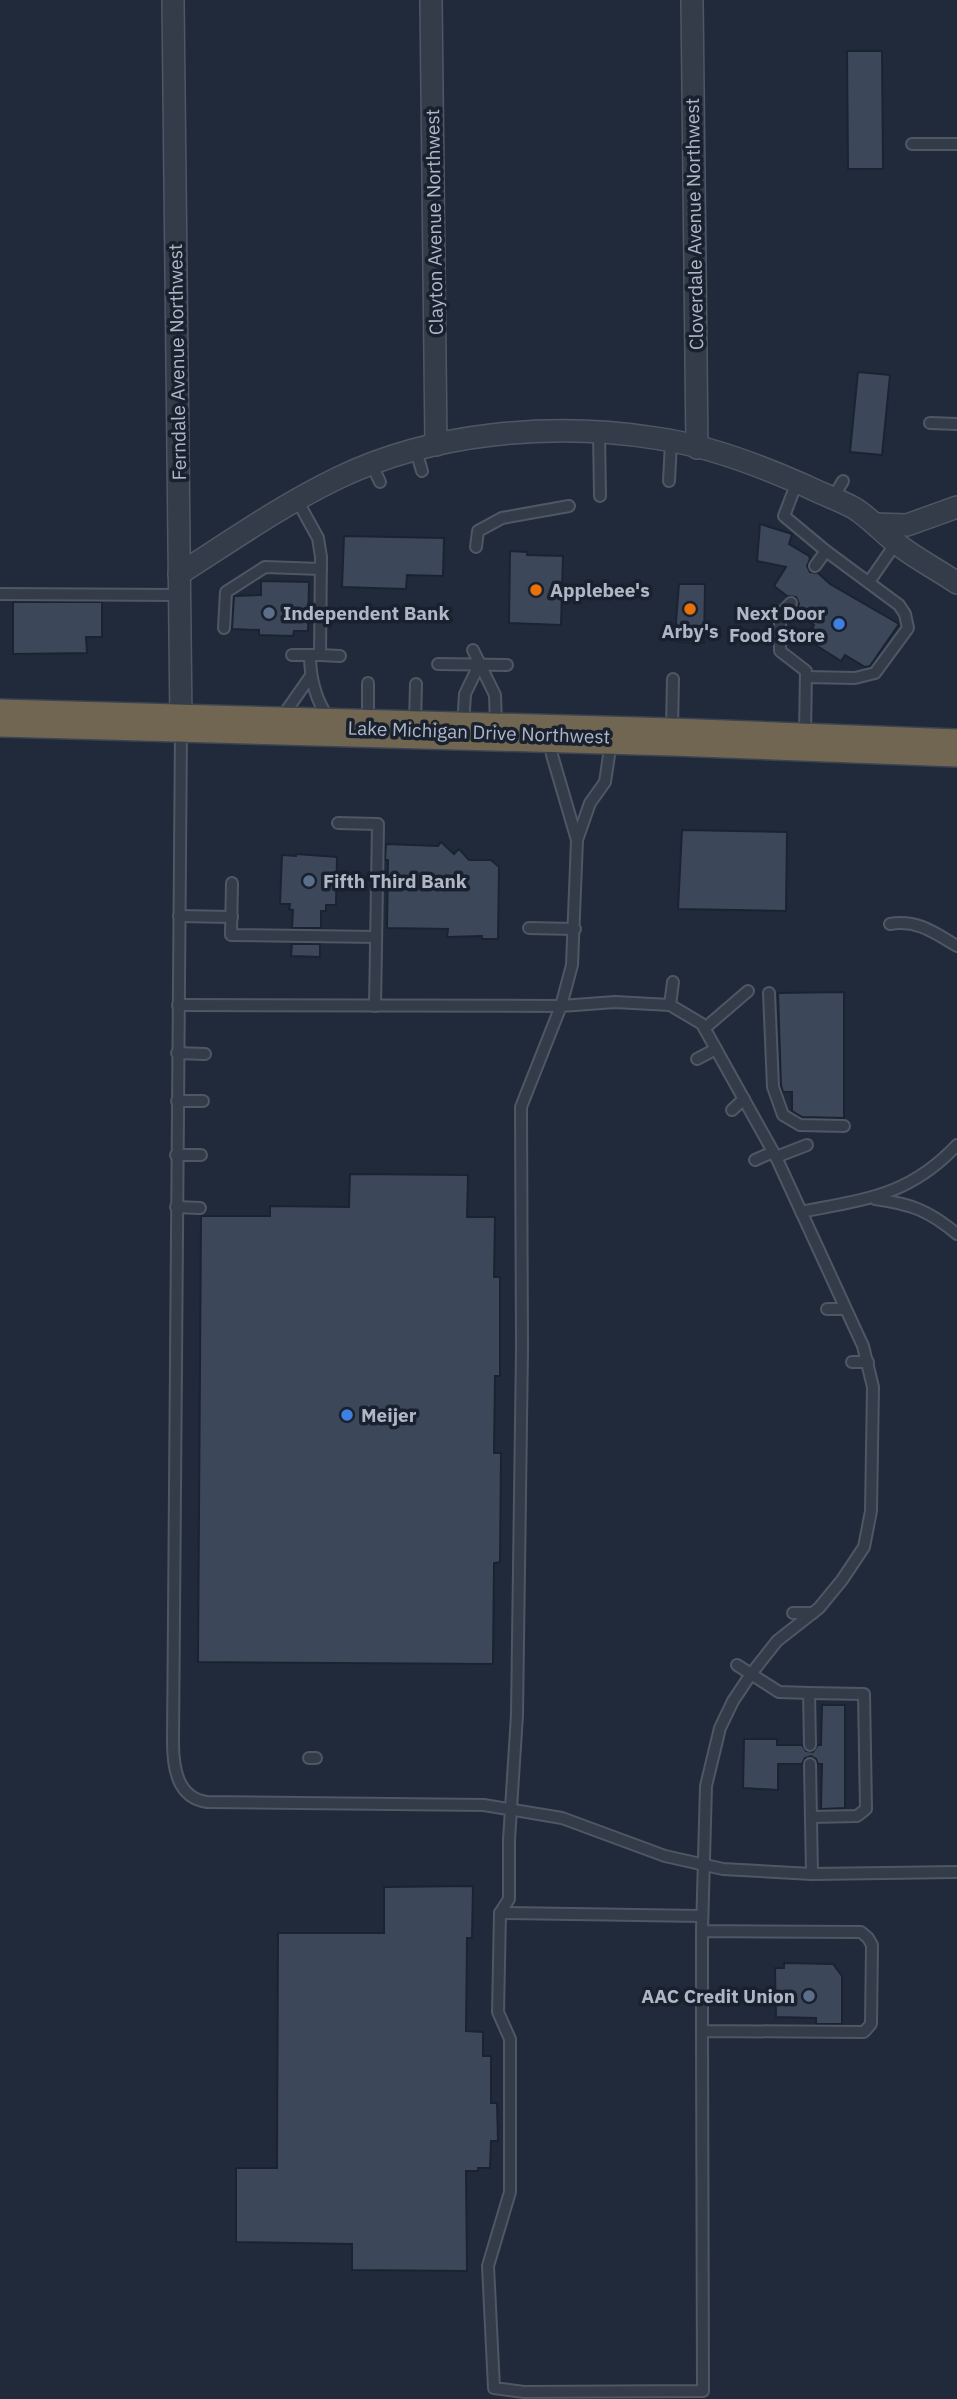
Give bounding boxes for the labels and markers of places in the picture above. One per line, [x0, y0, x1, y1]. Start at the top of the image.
place label: Applebee's [550, 578, 650, 602]
marker: Applebee's [528, 582, 544, 598]
place label: Independent Bank [283, 601, 449, 625]
marker: Arby's [682, 601, 698, 617]
place label: Next Door Food Store [729, 601, 825, 647]
marker: Independent Bank [261, 605, 277, 621]
marker: Next Door Food Store [831, 616, 847, 632]
place label: Arby's [661, 619, 719, 643]
place label: Fifth Third Bank [323, 869, 467, 893]
marker: Fifth Third Bank [301, 873, 317, 889]
place label: Meijer [361, 1403, 417, 1427]
marker: Meijer [339, 1407, 355, 1423]
place label: AAC Credit Union [641, 1984, 795, 2008]
marker: AAC Credit Union [801, 1988, 817, 2004]

